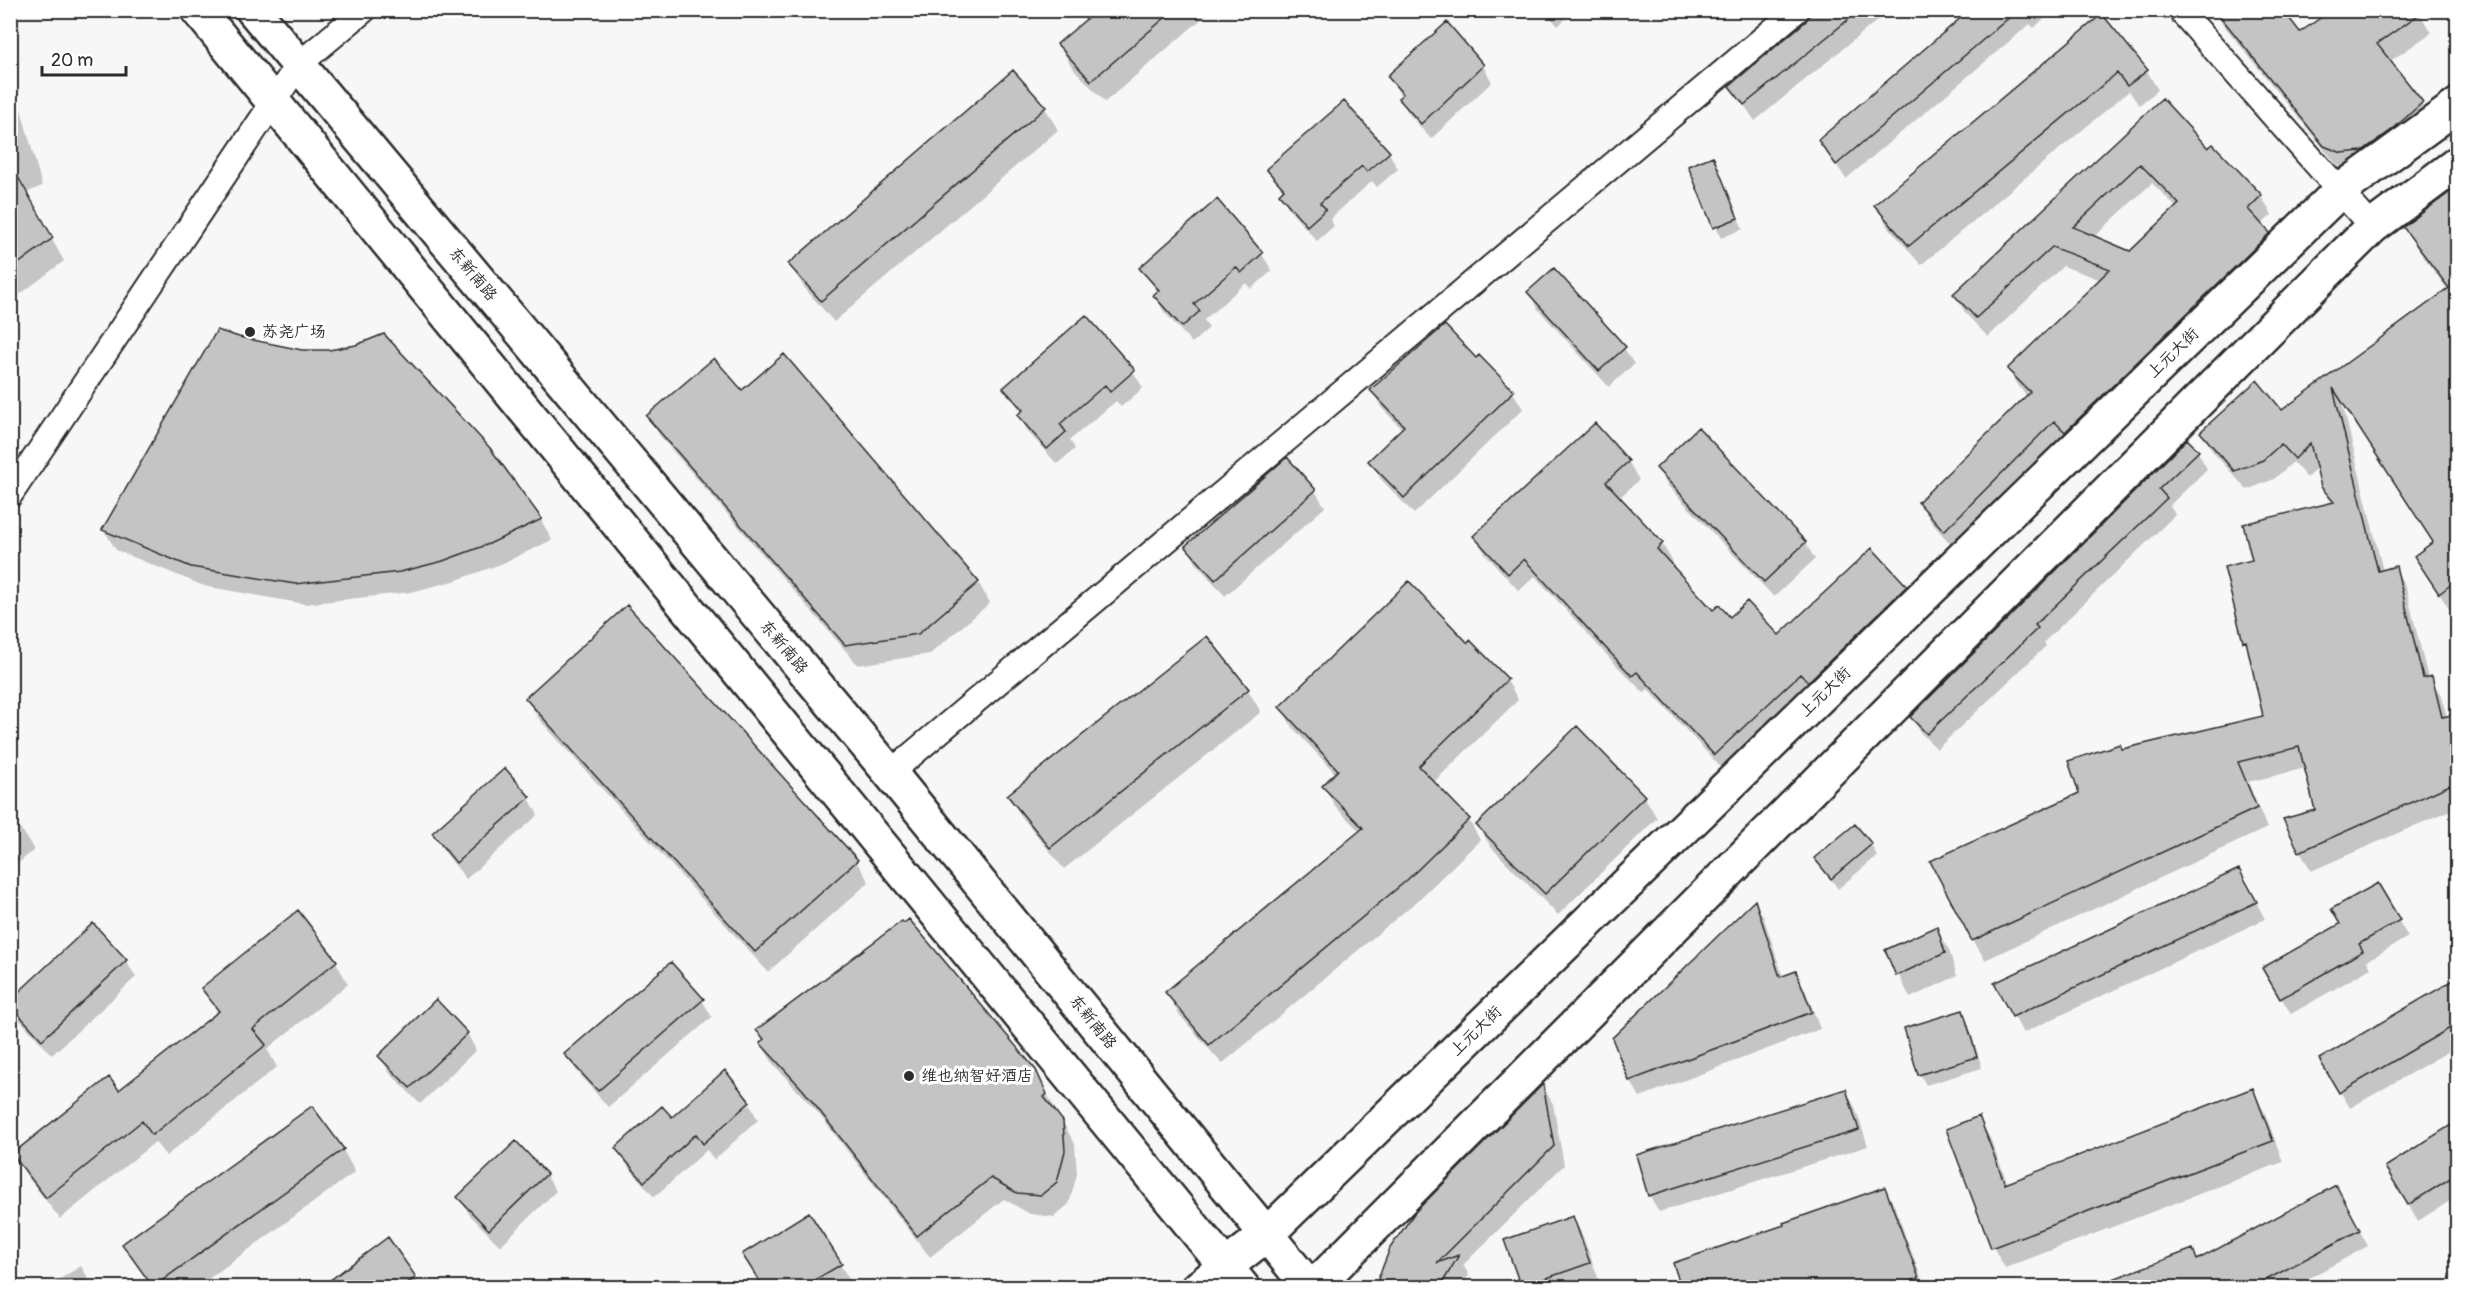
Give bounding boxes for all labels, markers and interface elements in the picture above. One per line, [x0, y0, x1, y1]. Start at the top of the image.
scale bar [42, 39, 126, 77]
text: 20 m [51, 49, 93, 72]
street label: 东新南路 [445, 243, 501, 305]
place label: 苏尧广场 [262, 322, 326, 342]
street label: 上元大街 [2143, 324, 2203, 382]
marker: 苏尧广场 [243, 325, 257, 339]
street label: 东新南路 [756, 616, 812, 678]
street label: 上元大街 [1795, 663, 1855, 721]
street label: 东新南路 [1065, 991, 1121, 1053]
street label: 上元大街 [1446, 1002, 1506, 1060]
place label: 维也纳智好酒店 [921, 1066, 1033, 1086]
marker: 维也纳智好酒店 [902, 1069, 916, 1083]

